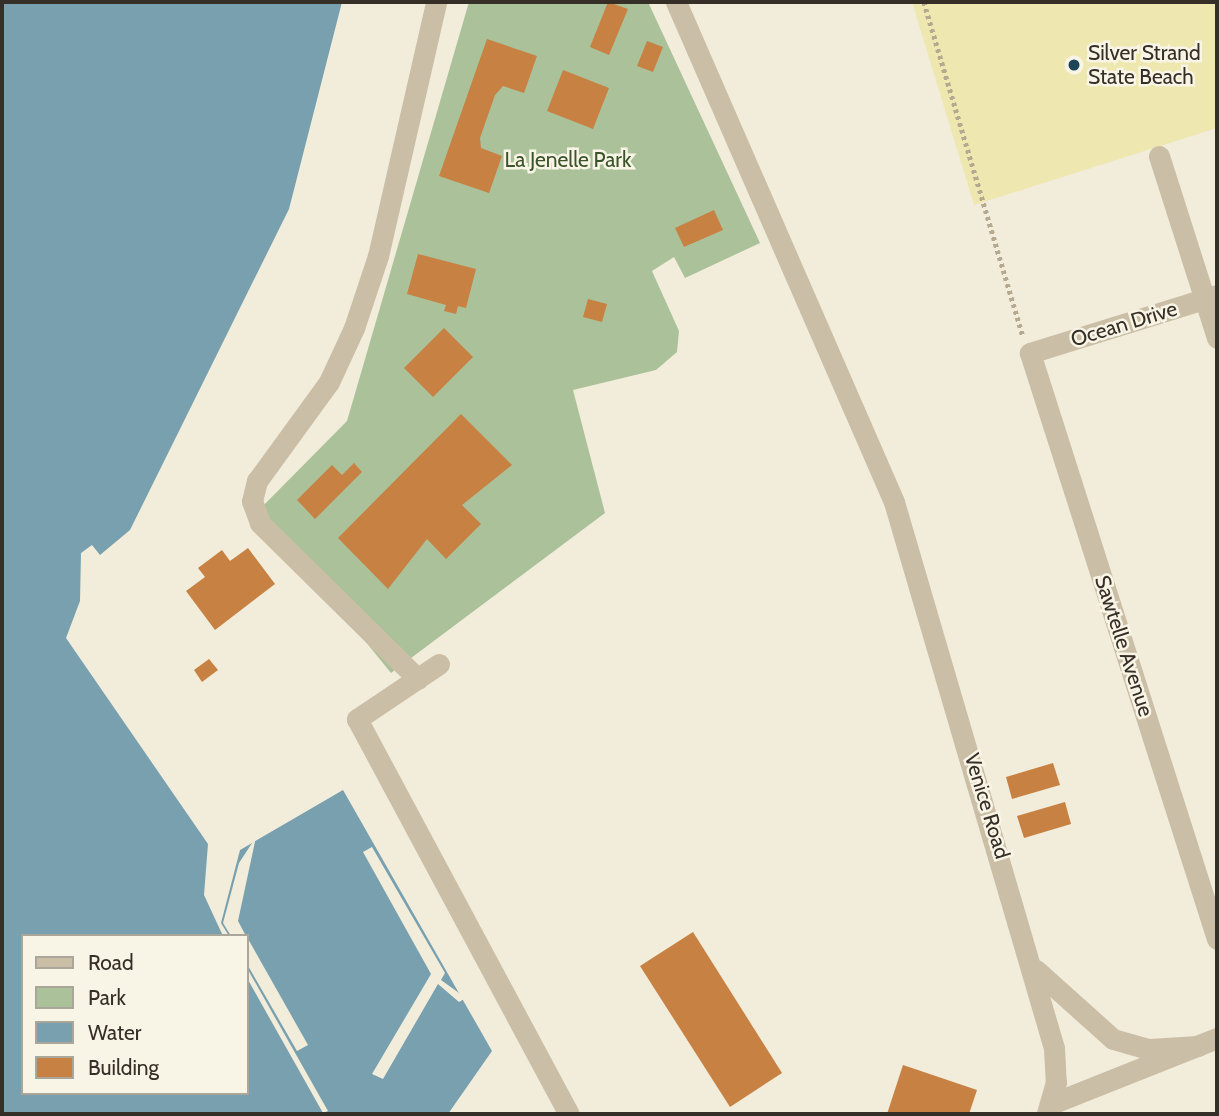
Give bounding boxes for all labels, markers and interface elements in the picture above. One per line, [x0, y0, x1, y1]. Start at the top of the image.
place label: Silver Strand State Beach [1088, 40, 1201, 90]
marker: Silver Strand State Beach [1066, 57, 1082, 73]
park label: La Jenelle Park [505, 147, 631, 173]
street label: Ocean Drive [1068, 296, 1180, 352]
street label: Sawtelle Avenue [1089, 572, 1159, 720]
street label: Venice Road [959, 750, 1015, 862]
legend [21, 934, 248, 1095]
text: Road [88, 950, 134, 975]
text: Park [88, 985, 126, 1010]
text: Water [88, 1020, 141, 1045]
text: Building [88, 1055, 159, 1080]

